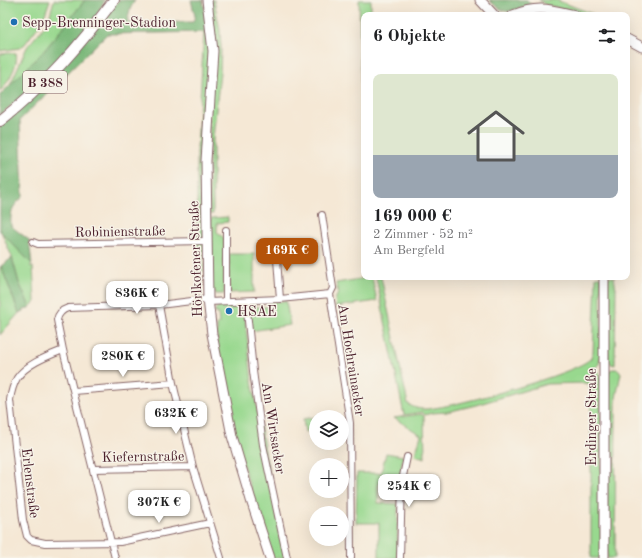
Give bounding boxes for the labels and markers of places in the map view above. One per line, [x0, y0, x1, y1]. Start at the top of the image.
place label: Sepp-Brenninger-Stadion [22, 16, 177, 30]
marker: Sepp-Brenninger-Stadion [9, 17, 19, 27]
pin: 169K € [254, 238, 320, 272]
pin: 836K € [104, 281, 170, 315]
place label: HSAE [237, 305, 277, 319]
marker: HSAE [224, 306, 234, 316]
pin: 280K € [90, 344, 156, 378]
pin: 632K € [143, 401, 209, 435]
pin: 254K € [376, 474, 442, 508]
pin: 307K € [126, 490, 192, 524]

